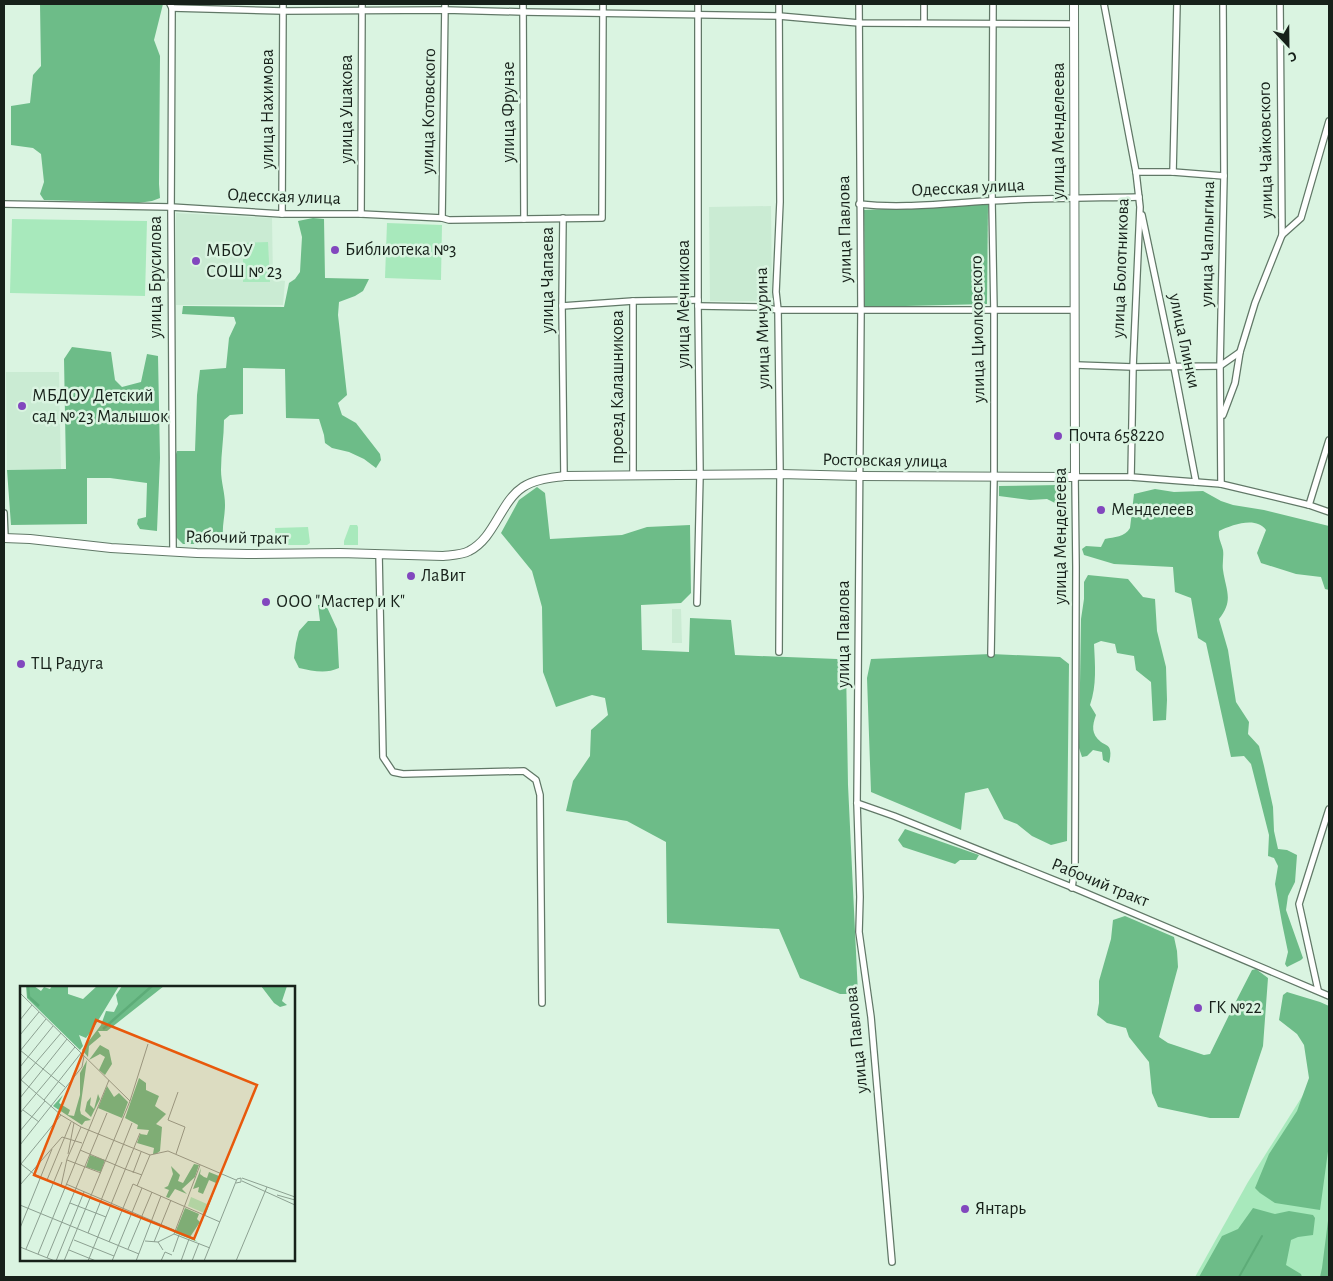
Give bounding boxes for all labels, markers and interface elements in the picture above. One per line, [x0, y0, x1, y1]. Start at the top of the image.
north arrow [1263, 20, 1313, 70]
street label: улица Котовского [419, 48, 439, 175]
text: С [1286, 48, 1299, 64]
street label: улица Нахимова [259, 49, 277, 170]
street label: улица Ушакова [338, 54, 356, 165]
street label: улица Фрунзе [500, 62, 518, 163]
street label: улица Менделеева [1050, 63, 1068, 200]
street label: улица Чайковского [1256, 82, 1276, 219]
street label: улица Павлова [835, 175, 855, 284]
street label: Одесская улица [911, 176, 1025, 200]
street label: улица Чаплыгина [1198, 181, 1218, 308]
street label: Одесская улица [227, 186, 341, 208]
street label: улица Болотникова [1110, 198, 1132, 339]
street label: улица Брусилова [147, 216, 165, 339]
street label: улица Чапаева [539, 227, 557, 334]
place label: Библиотека №3 [345, 240, 456, 259]
street label: улица Мечникова [675, 240, 693, 369]
place label: МБОУ СОШ № 23 [206, 242, 282, 281]
marker: Библиотека №3 [329, 244, 341, 256]
marker: МБОУ СОШ № 23 [190, 255, 202, 267]
street label: улица Циолковского [968, 255, 988, 404]
street label: улица Мичурина [753, 267, 773, 390]
street label: улица Глинки [1165, 291, 1203, 390]
street label: проезд Калашникова [609, 310, 627, 464]
place label: МБДОУ Детский сад № 23 Малышок [32, 387, 169, 426]
marker: МБДОУ Детский сад № 23 Малышок [16, 400, 28, 412]
place label: Почта 658220 [1068, 427, 1164, 445]
marker: Почта 658220 [1052, 430, 1064, 442]
street label: Ростовская улица [822, 451, 948, 471]
street label: улица Менделеева [1052, 468, 1070, 605]
place label: Менделеев [1111, 501, 1194, 519]
marker: Менделеев [1095, 504, 1107, 516]
street label: Рабочий тракт [185, 527, 289, 548]
place label: ЛаВит [421, 567, 466, 585]
marker: ЛаВит [405, 570, 417, 582]
street label: улица Павлова [835, 580, 853, 689]
place label: ООО "Мастер и К" [276, 593, 405, 611]
marker: ООО "Мастер и К" [260, 596, 272, 608]
place label: ТЦ Радуга [31, 655, 103, 673]
marker: ТЦ Радуга [15, 658, 27, 670]
street label: Рабочий тракт [1049, 854, 1152, 911]
inset map [20, 986, 295, 1261]
street label: улица Павлова [842, 986, 872, 1095]
place label: ГК №22 [1208, 999, 1262, 1017]
marker: ГК №22 [1192, 1002, 1204, 1014]
place label: Янтарь [975, 1200, 1026, 1218]
marker: Янтарь [959, 1203, 971, 1215]

